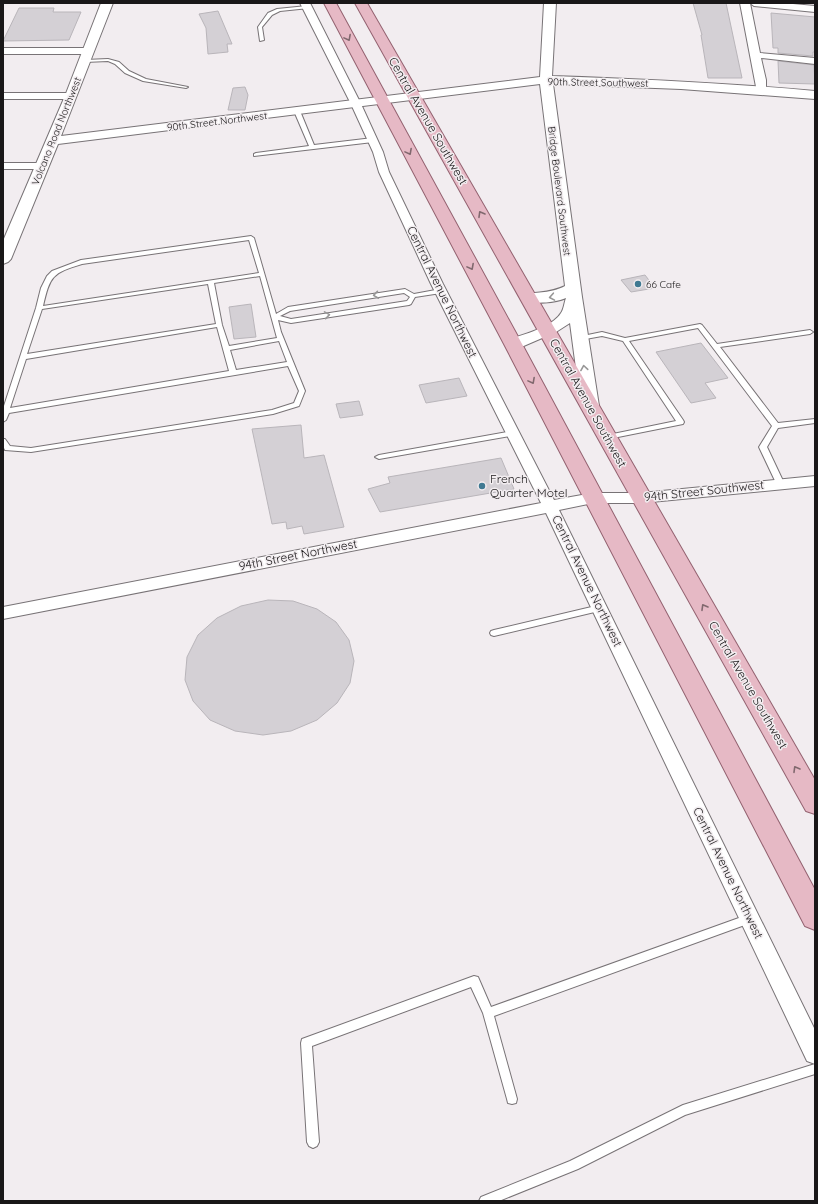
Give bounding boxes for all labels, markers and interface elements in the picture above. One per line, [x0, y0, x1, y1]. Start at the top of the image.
one-way arrow [344, 33, 351, 41]
street label: Central Avenue Southwest [386, 54, 471, 187]
street label: Volcano Road Northwest [29, 75, 84, 187]
street label: 90th Street Southwest [547, 75, 649, 90]
street label: 90th Street Northwest [166, 109, 269, 134]
street label: Bridge Boulevard Southwest [545, 126, 574, 257]
one-way arrow [405, 148, 412, 155]
one-way arrow [478, 211, 485, 218]
street label: Central Avenue Northwest [404, 223, 481, 360]
one-way arrow [466, 263, 474, 270]
place label: 66 Cafe [646, 278, 681, 291]
marker: 66 Cafe [633, 279, 643, 289]
one-way arrow [373, 290, 379, 299]
one-way arrow [549, 292, 555, 301]
one-way arrow [324, 311, 330, 320]
street label: Central Avenue Southwest [547, 336, 630, 470]
one-way arrow [580, 365, 589, 371]
one-way arrow [528, 377, 535, 385]
place label: French Quarter Motel [490, 471, 567, 500]
street label: 94th Street Southwest [643, 477, 765, 504]
marker: French Quarter Motel [477, 481, 487, 491]
street label: Central Avenue Northwest [549, 512, 626, 649]
street label: 94th Street Northwest [237, 536, 358, 573]
one-way arrow [701, 604, 708, 611]
street label: Central Avenue Southwest [706, 618, 791, 751]
one-way arrow [793, 766, 800, 773]
street label: Central Avenue Northwest [690, 804, 767, 941]

